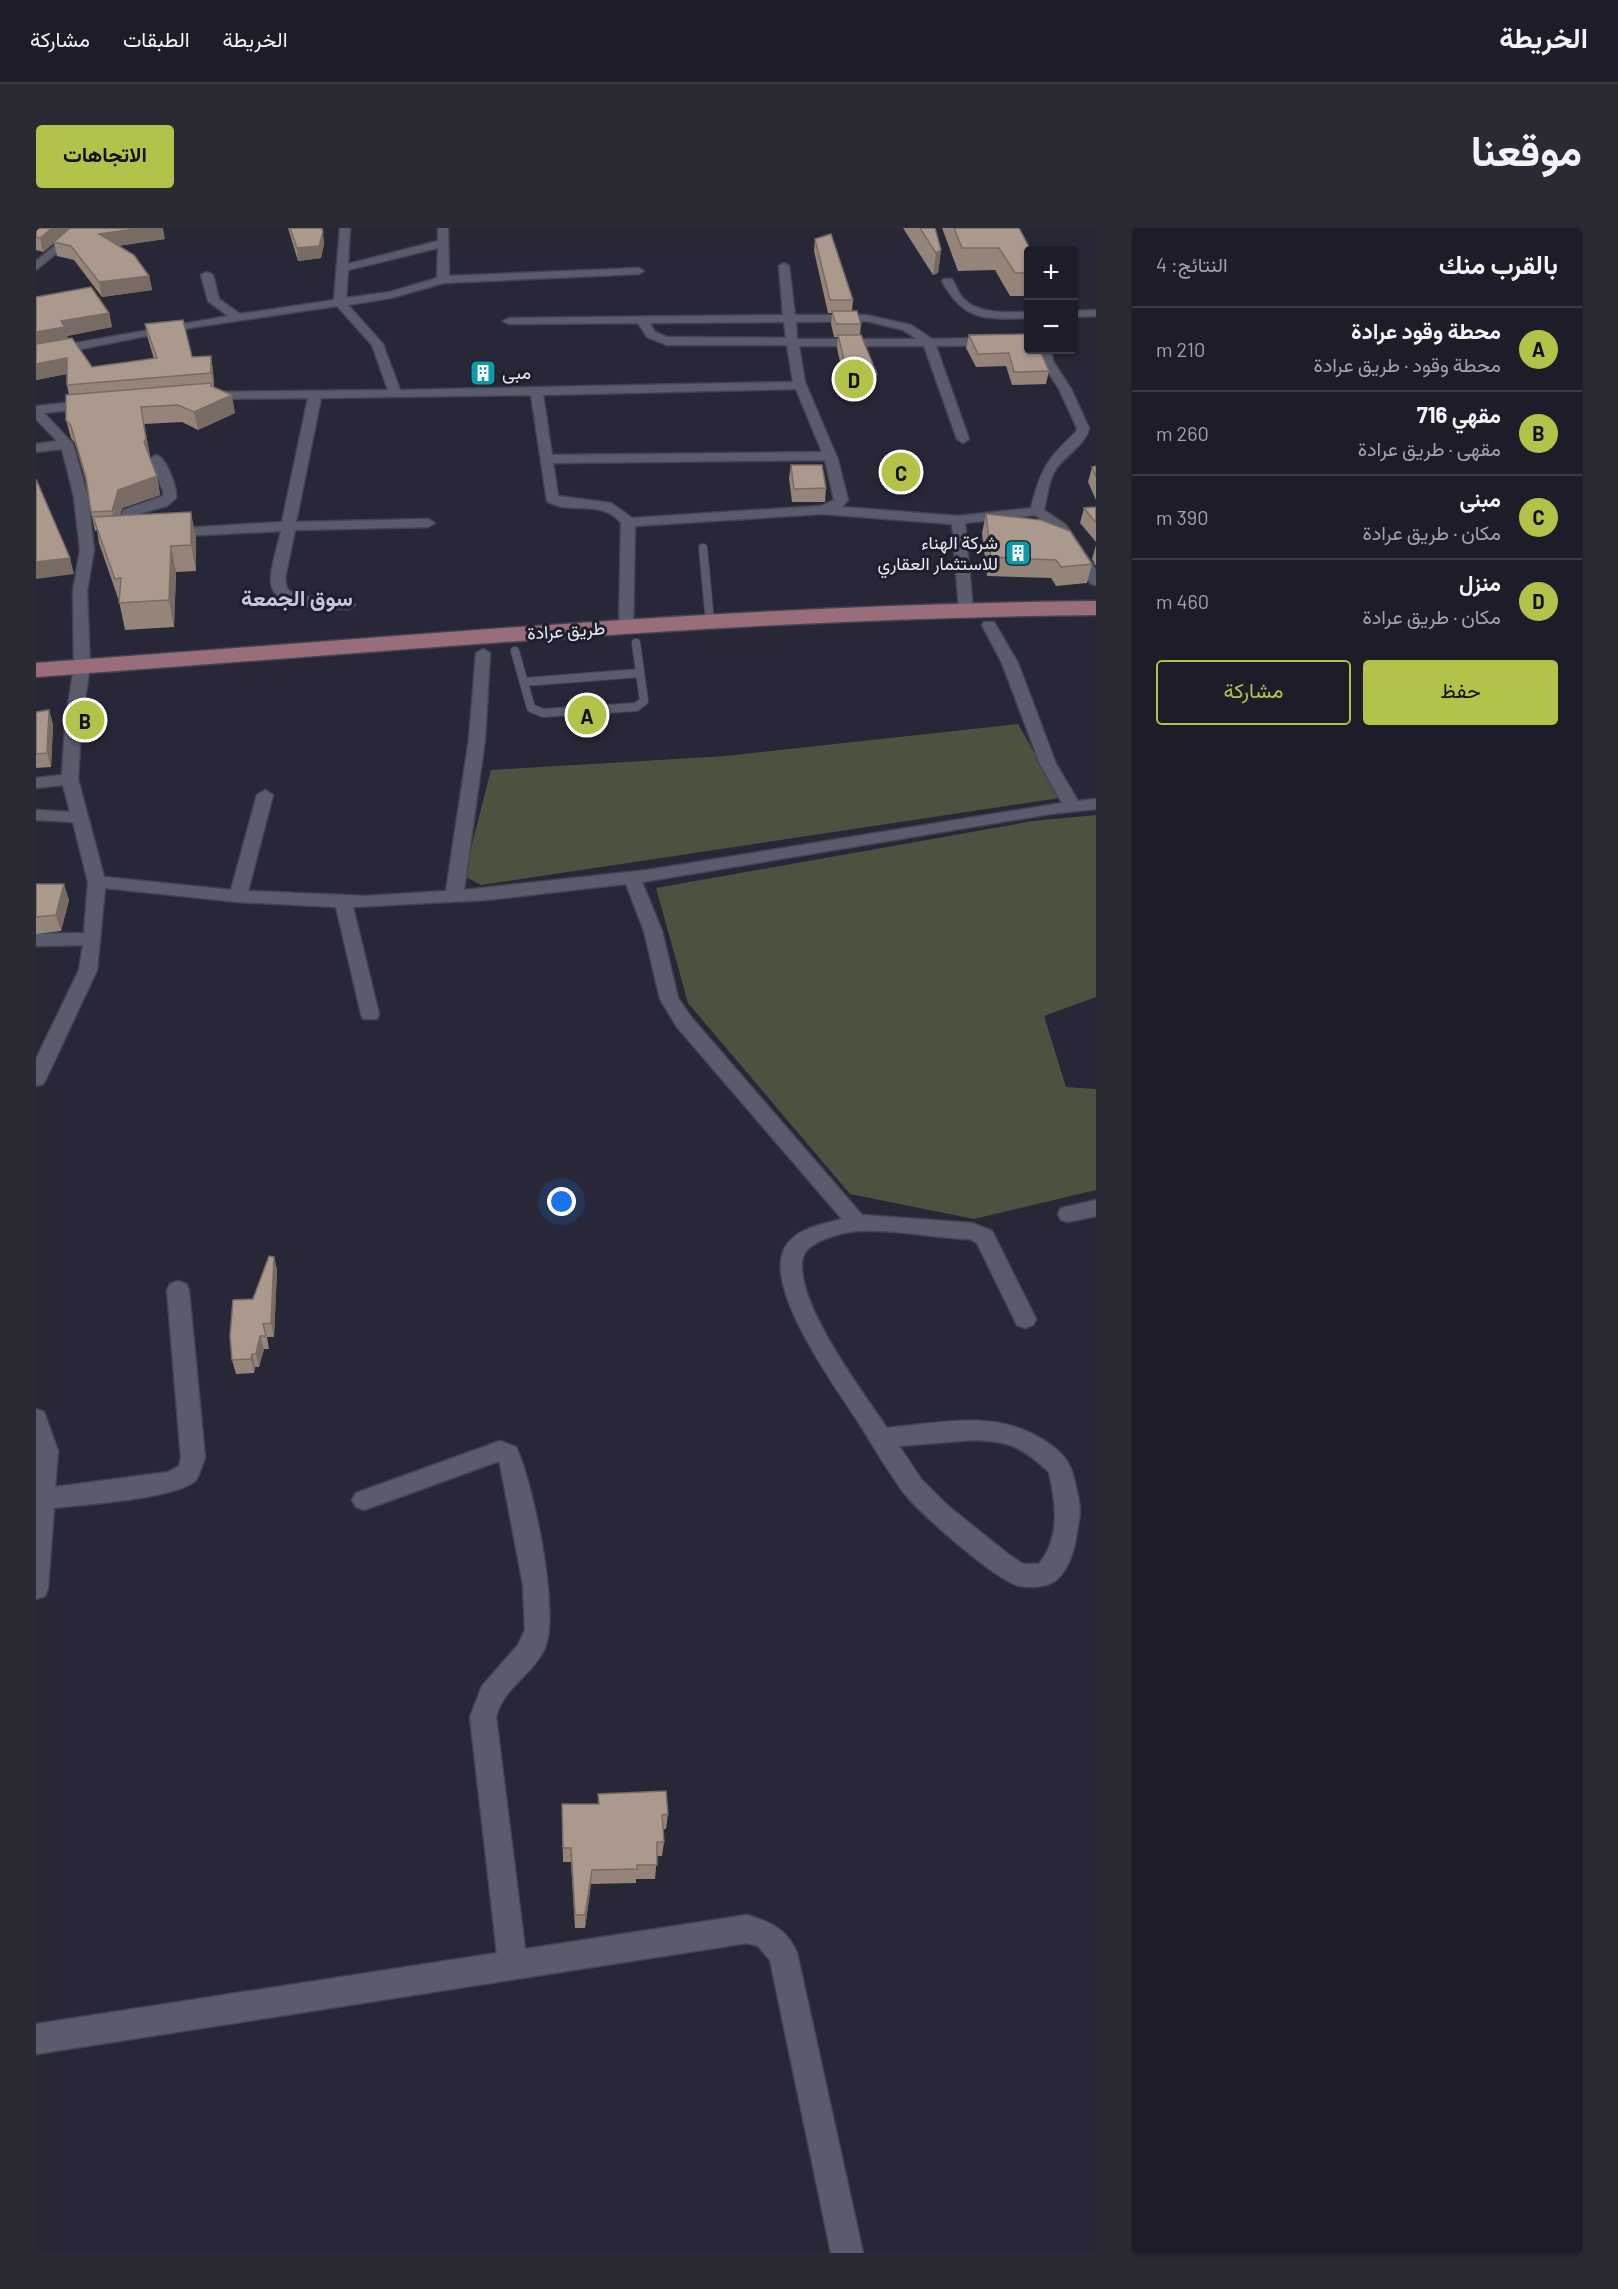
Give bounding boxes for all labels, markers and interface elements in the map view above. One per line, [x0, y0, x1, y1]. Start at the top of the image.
text: الخريطة [1499, 20, 1588, 54]
text: مشاركة [30, 26, 90, 51]
text: الطبقات [123, 26, 190, 51]
text: الخريطة [223, 26, 288, 51]
text: موقعنا [1471, 124, 1582, 174]
button: الاتجاهات [36, 125, 174, 188]
map controls [1024, 246, 1078, 354]
button: + [1024, 246, 1078, 300]
text: بالقرب منك [1439, 248, 1558, 279]
text: النتائج: 4 [1156, 252, 1228, 276]
button: − [1024, 300, 1078, 354]
text: محطة وقود عرادة [1351, 317, 1501, 343]
text: 210 m [1156, 337, 1205, 361]
text: A [1532, 337, 1545, 361]
text: محطة وقود · طريق عرادة [1313, 352, 1501, 376]
pin: D [834, 356, 874, 402]
building icon: مبى [468, 358, 498, 388]
place label: مبى [502, 361, 531, 384]
text: مقهي 716 [1417, 401, 1501, 427]
text: 260 m [1156, 421, 1209, 445]
text: B [1532, 421, 1545, 445]
text: مقهى · طريق عرادة [1358, 436, 1501, 460]
pin: C [882, 450, 920, 494]
text: مبنى [1460, 485, 1501, 511]
text: 390 m [1156, 505, 1209, 529]
text: C [1532, 505, 1545, 529]
text: مكان · طريق عرادة [1362, 520, 1501, 544]
place label: شركة الهناء للاستثمار العقاري [877, 531, 998, 579]
building icon: شركة الهناء للاستثمار العقاري [1003, 538, 1033, 568]
text: منزل [1459, 569, 1501, 595]
district label: سوق الجمعة [241, 584, 353, 612]
text: 460 m [1156, 589, 1209, 613]
text: D [1532, 589, 1545, 613]
text: مكان · طريق عرادة [1362, 604, 1501, 628]
street label: طريق عرادة [526, 616, 606, 645]
button: مشاركة [1156, 660, 1351, 725]
button: حفظ [1363, 660, 1558, 725]
pin: A [568, 692, 606, 738]
pin: B [65, 698, 104, 742]
your location [547, 1187, 576, 1216]

